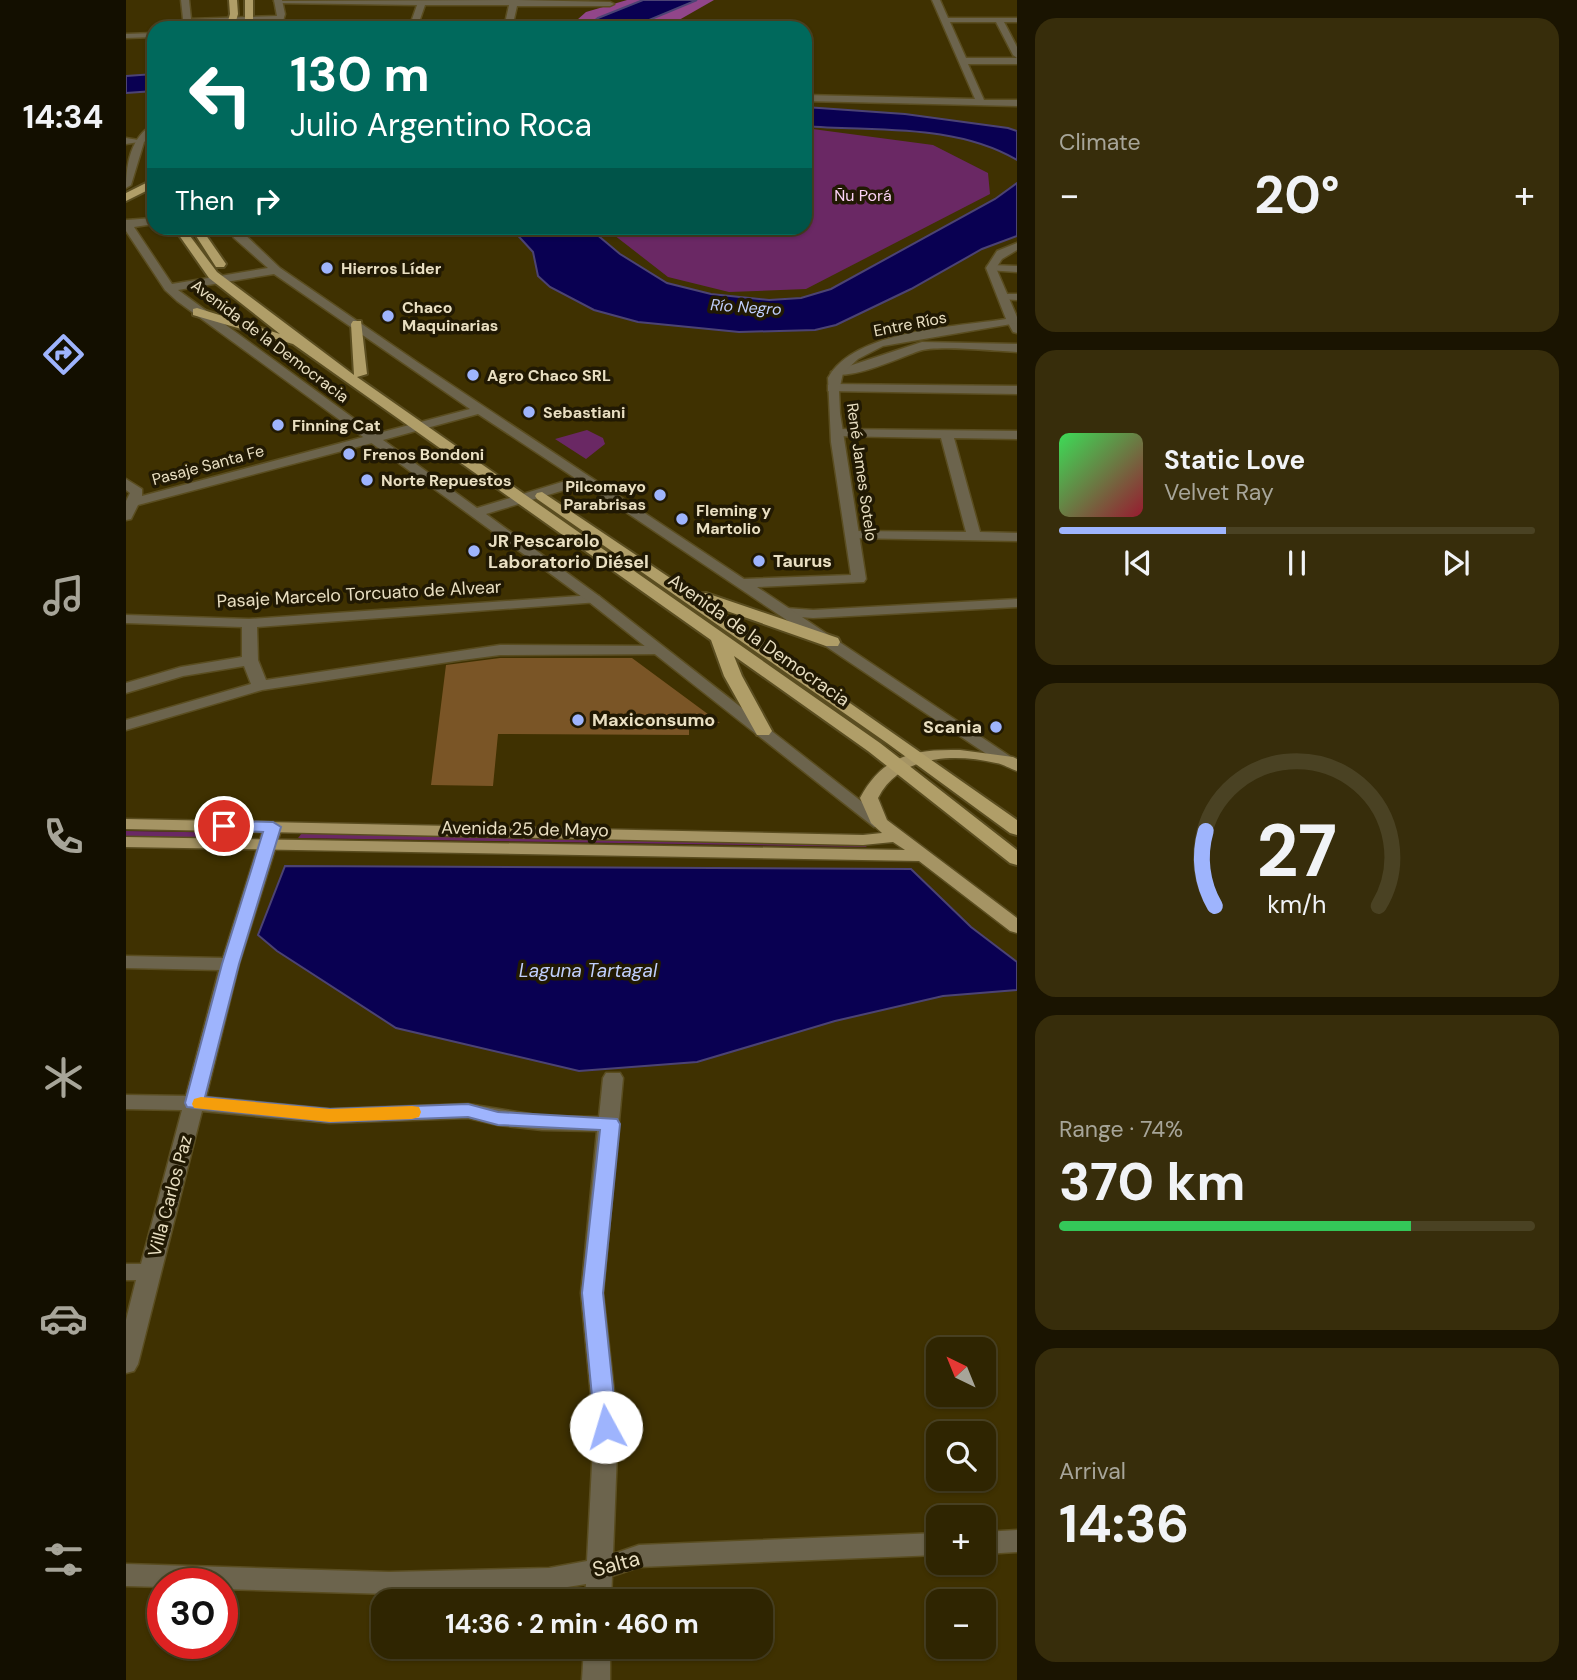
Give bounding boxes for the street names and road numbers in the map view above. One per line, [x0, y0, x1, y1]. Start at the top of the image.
street label: Avenida de la Democracia [187, 275, 353, 407]
street label: Entre Ríos [872, 307, 948, 341]
street label: René James Sotelo [842, 401, 882, 543]
street label: Pasaje Santa Fe [150, 440, 266, 490]
street label: Avenida de la Democracia [664, 568, 854, 712]
street label: Pasaje Marcelo Torcuato de Alvear [216, 575, 502, 613]
street label: Avenida 25 de Mayo [441, 816, 609, 842]
street label: Villa Carlos Paz [142, 1133, 198, 1259]
street label: Salta [589, 1544, 643, 1584]

